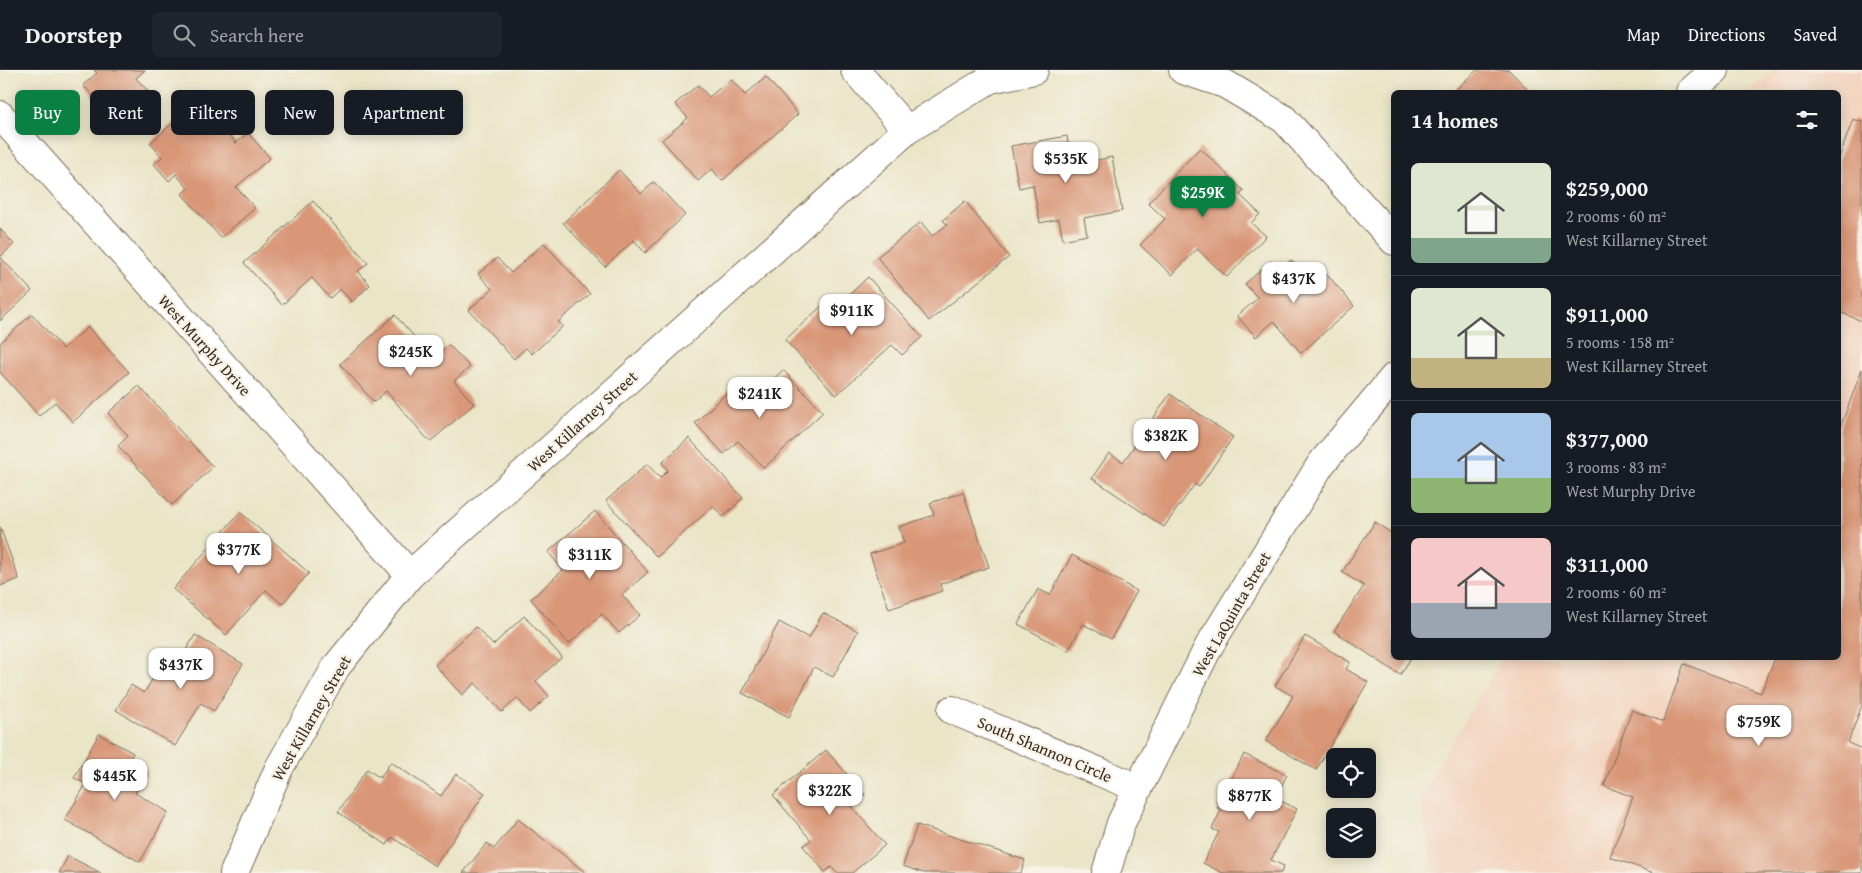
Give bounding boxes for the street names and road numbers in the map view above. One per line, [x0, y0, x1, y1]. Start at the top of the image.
street label: West Murphy Drive [153, 289, 257, 401]
street label: West Killarney Street [521, 364, 643, 477]
street label: West LaQuinta Street [1185, 547, 1277, 681]
street label: West Killarney Street [265, 650, 357, 785]
street label: South Shannon Circle [974, 710, 1116, 788]

